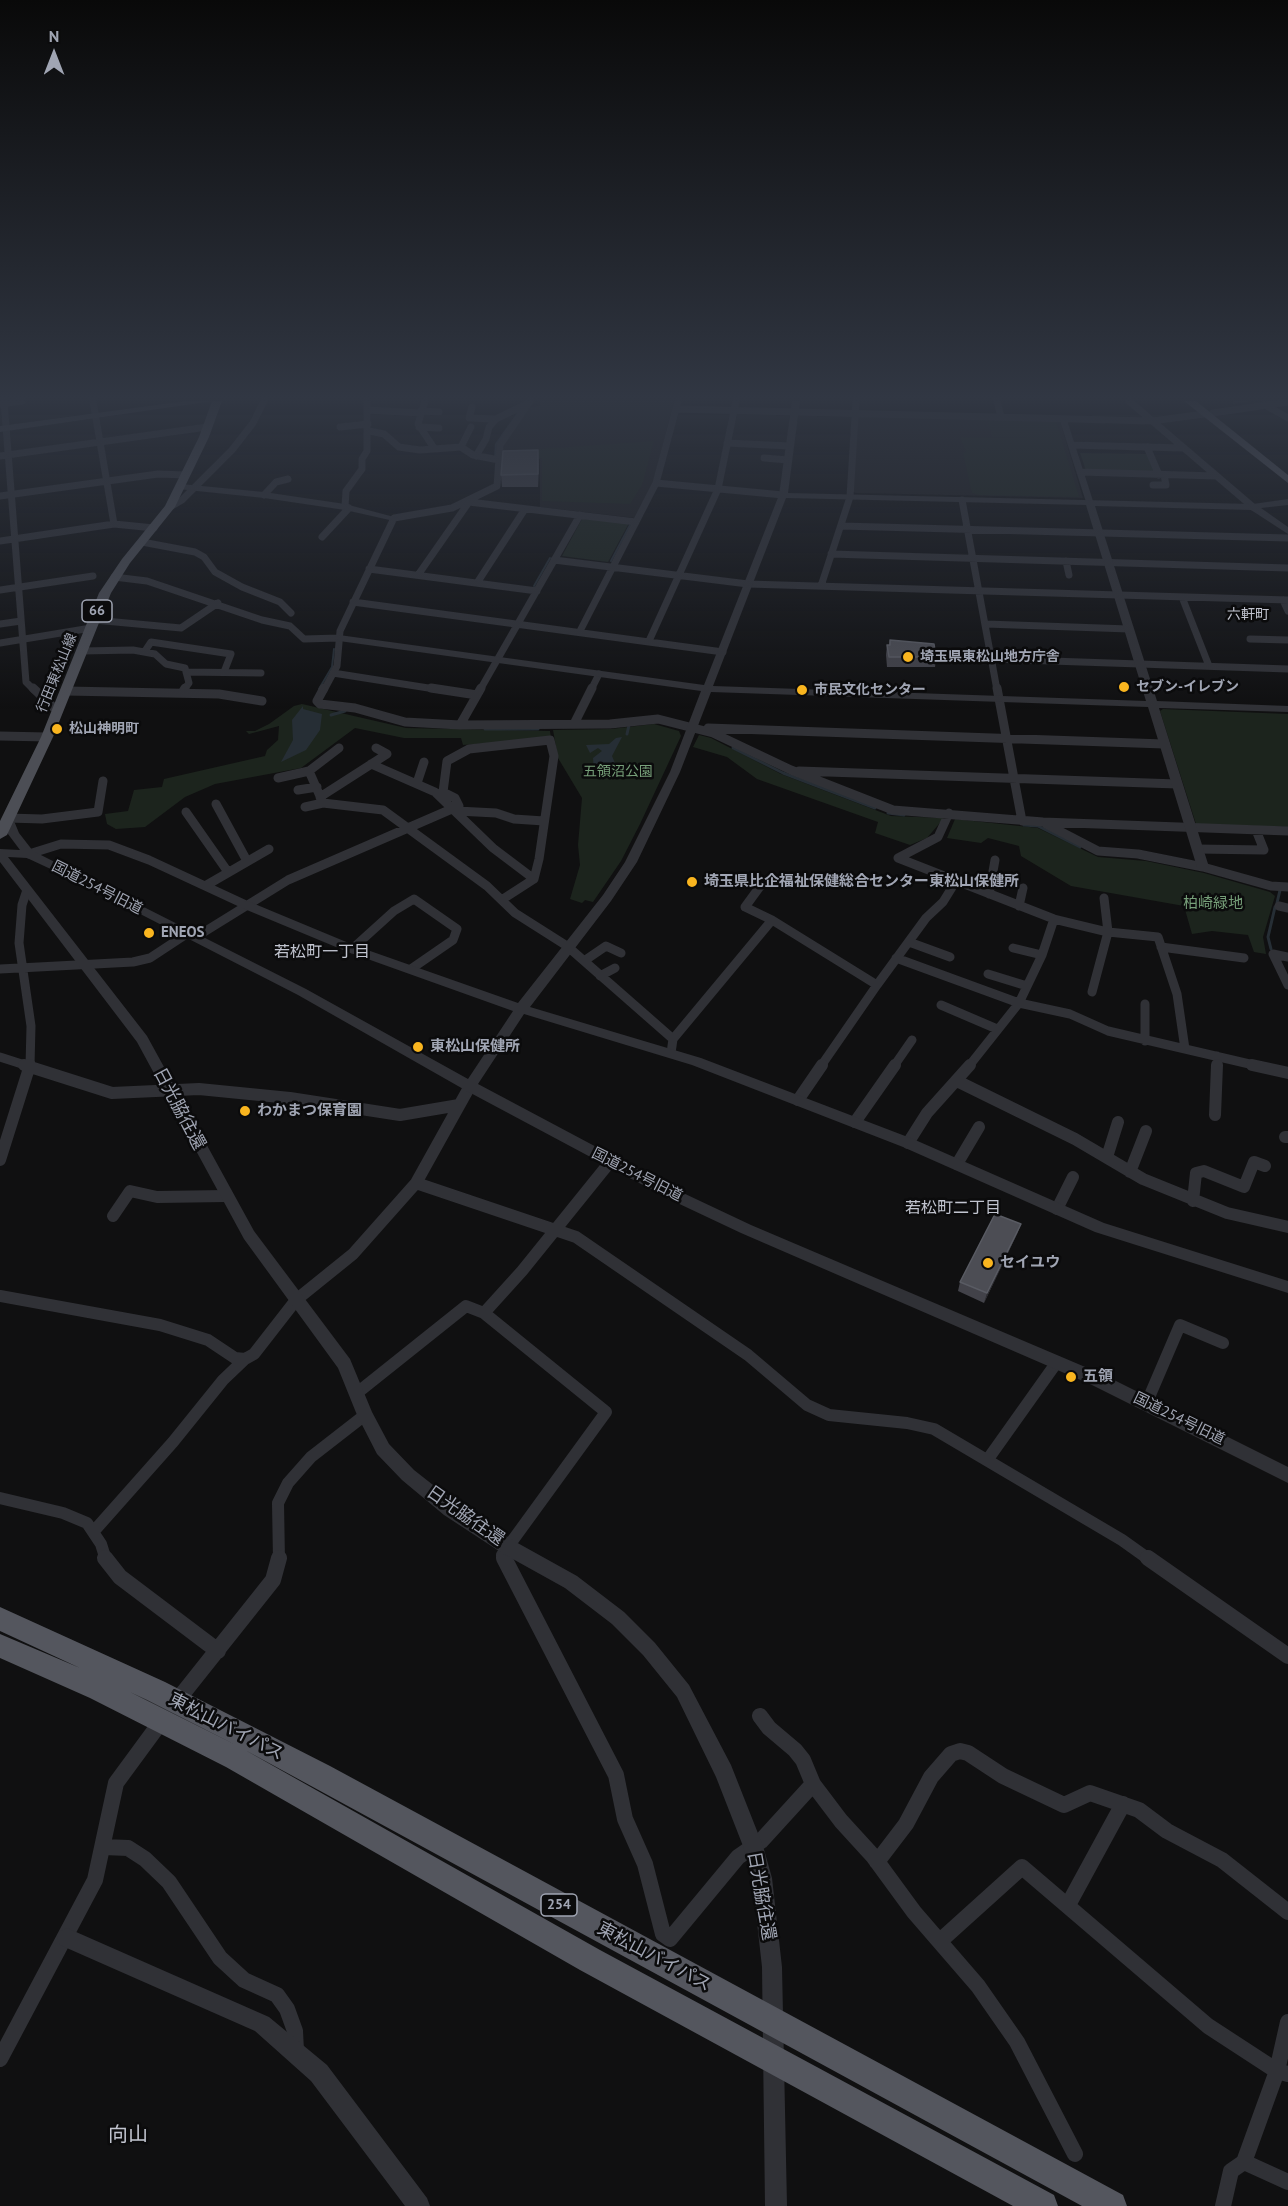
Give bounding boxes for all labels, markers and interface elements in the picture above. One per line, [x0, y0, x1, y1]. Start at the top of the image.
north arrow [24, 24, 84, 84]
text: N [49, 26, 59, 46]
road number: 66 [82, 600, 112, 622]
district label: 六軒町 [1227, 607, 1269, 623]
street label: 行田東松山線 [33, 631, 81, 715]
place label: 埼玉県東松山地方庁舎 [920, 649, 1060, 665]
marker: 埼玉県東松山地方庁舎 [901, 650, 915, 664]
place label: セブン-イレブン [1136, 679, 1239, 695]
marker: セブン-イレブン [1117, 680, 1131, 694]
place label: 市民文化センター [814, 682, 926, 698]
marker: 市民文化センター [795, 683, 809, 697]
place label: 松山神明町 [69, 721, 139, 737]
marker: 松山神明町 [50, 722, 64, 736]
park label: 五領沼公園 [583, 764, 653, 780]
street label: 国道254号旧道 [49, 857, 145, 919]
place label: 埼玉県比企福祉保健総合センター東松山保健所 [704, 873, 1019, 891]
marker: 埼玉県比企福祉保健総合センター東松山保健所 [685, 875, 699, 889]
park label: 柏崎緑地 [1183, 895, 1243, 913]
place label: ENEOS [161, 924, 205, 942]
marker: ENEOS [142, 926, 156, 940]
district label: 若松町一丁目 [274, 942, 370, 962]
place label: 東松山保健所 [430, 1038, 520, 1056]
marker: 東松山保健所 [411, 1040, 425, 1054]
street label: 日光脇往還 [148, 1064, 210, 1154]
place label: わかまつ保育園 [257, 1102, 362, 1120]
marker: わかまつ保育園 [238, 1104, 252, 1118]
street label: 国道254号旧道 [589, 1144, 685, 1206]
district label: 若松町二丁目 [905, 1198, 1001, 1218]
place label: セイユウ [1000, 1254, 1060, 1272]
marker: セイユウ [981, 1256, 995, 1270]
place label: 五領 [1083, 1368, 1113, 1386]
marker: 五領 [1064, 1370, 1078, 1384]
street label: 国道254号旧道 [1130, 1389, 1228, 1449]
street label: 日光脇往還 [422, 1481, 508, 1551]
street label: 東松山バイパス [165, 1689, 287, 1765]
street label: 日光脇往還 [743, 1850, 779, 1942]
road number: 254 [541, 1894, 577, 1916]
street label: 東松山バイパス [593, 1918, 715, 1996]
district label: 向山 [108, 2123, 148, 2147]

